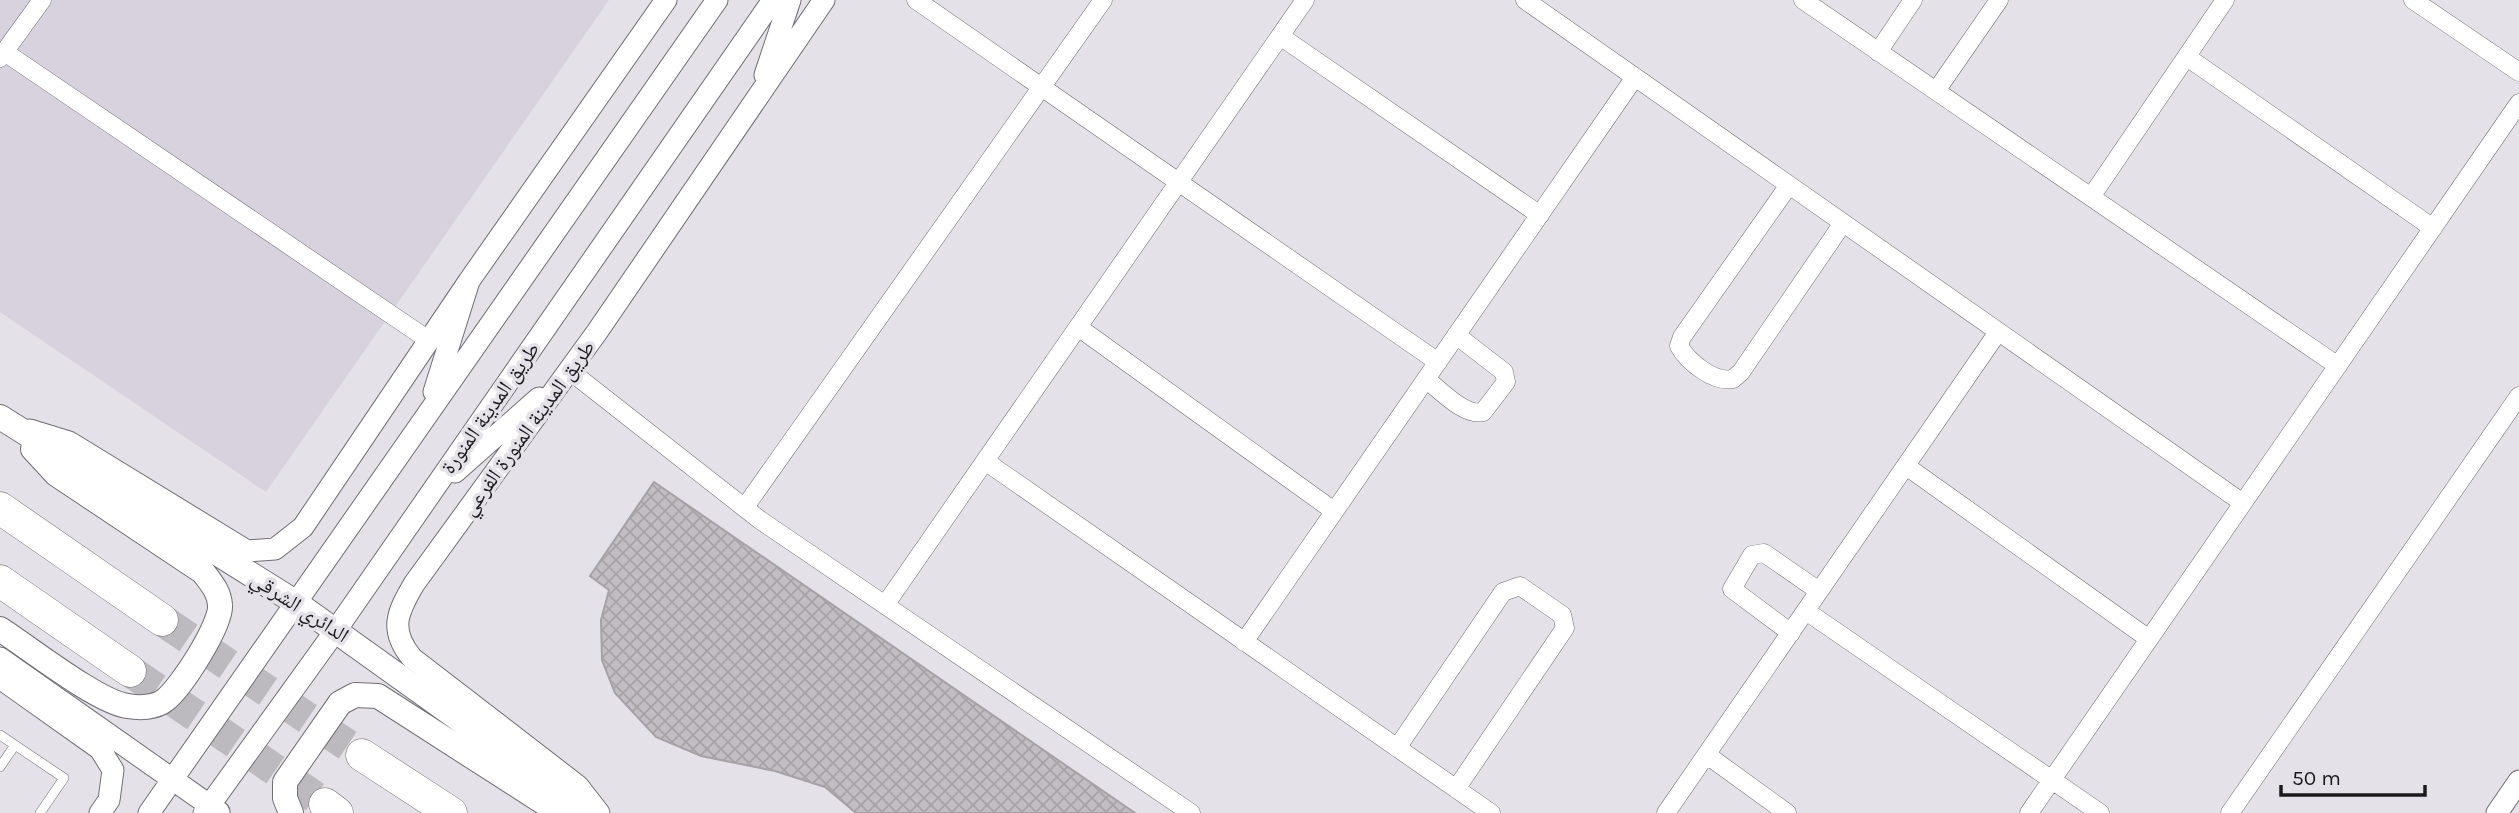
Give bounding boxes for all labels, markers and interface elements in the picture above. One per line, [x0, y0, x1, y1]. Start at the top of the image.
street label: طريق المدينة المنورة الفرعي [456, 336, 603, 523]
street label: طريق المدينة المنورة [436, 338, 545, 479]
street label: الدائري الشرقي [244, 567, 353, 651]
scale bar [2281, 754, 2424, 798]
text: 50 m [2292, 766, 2341, 790]

